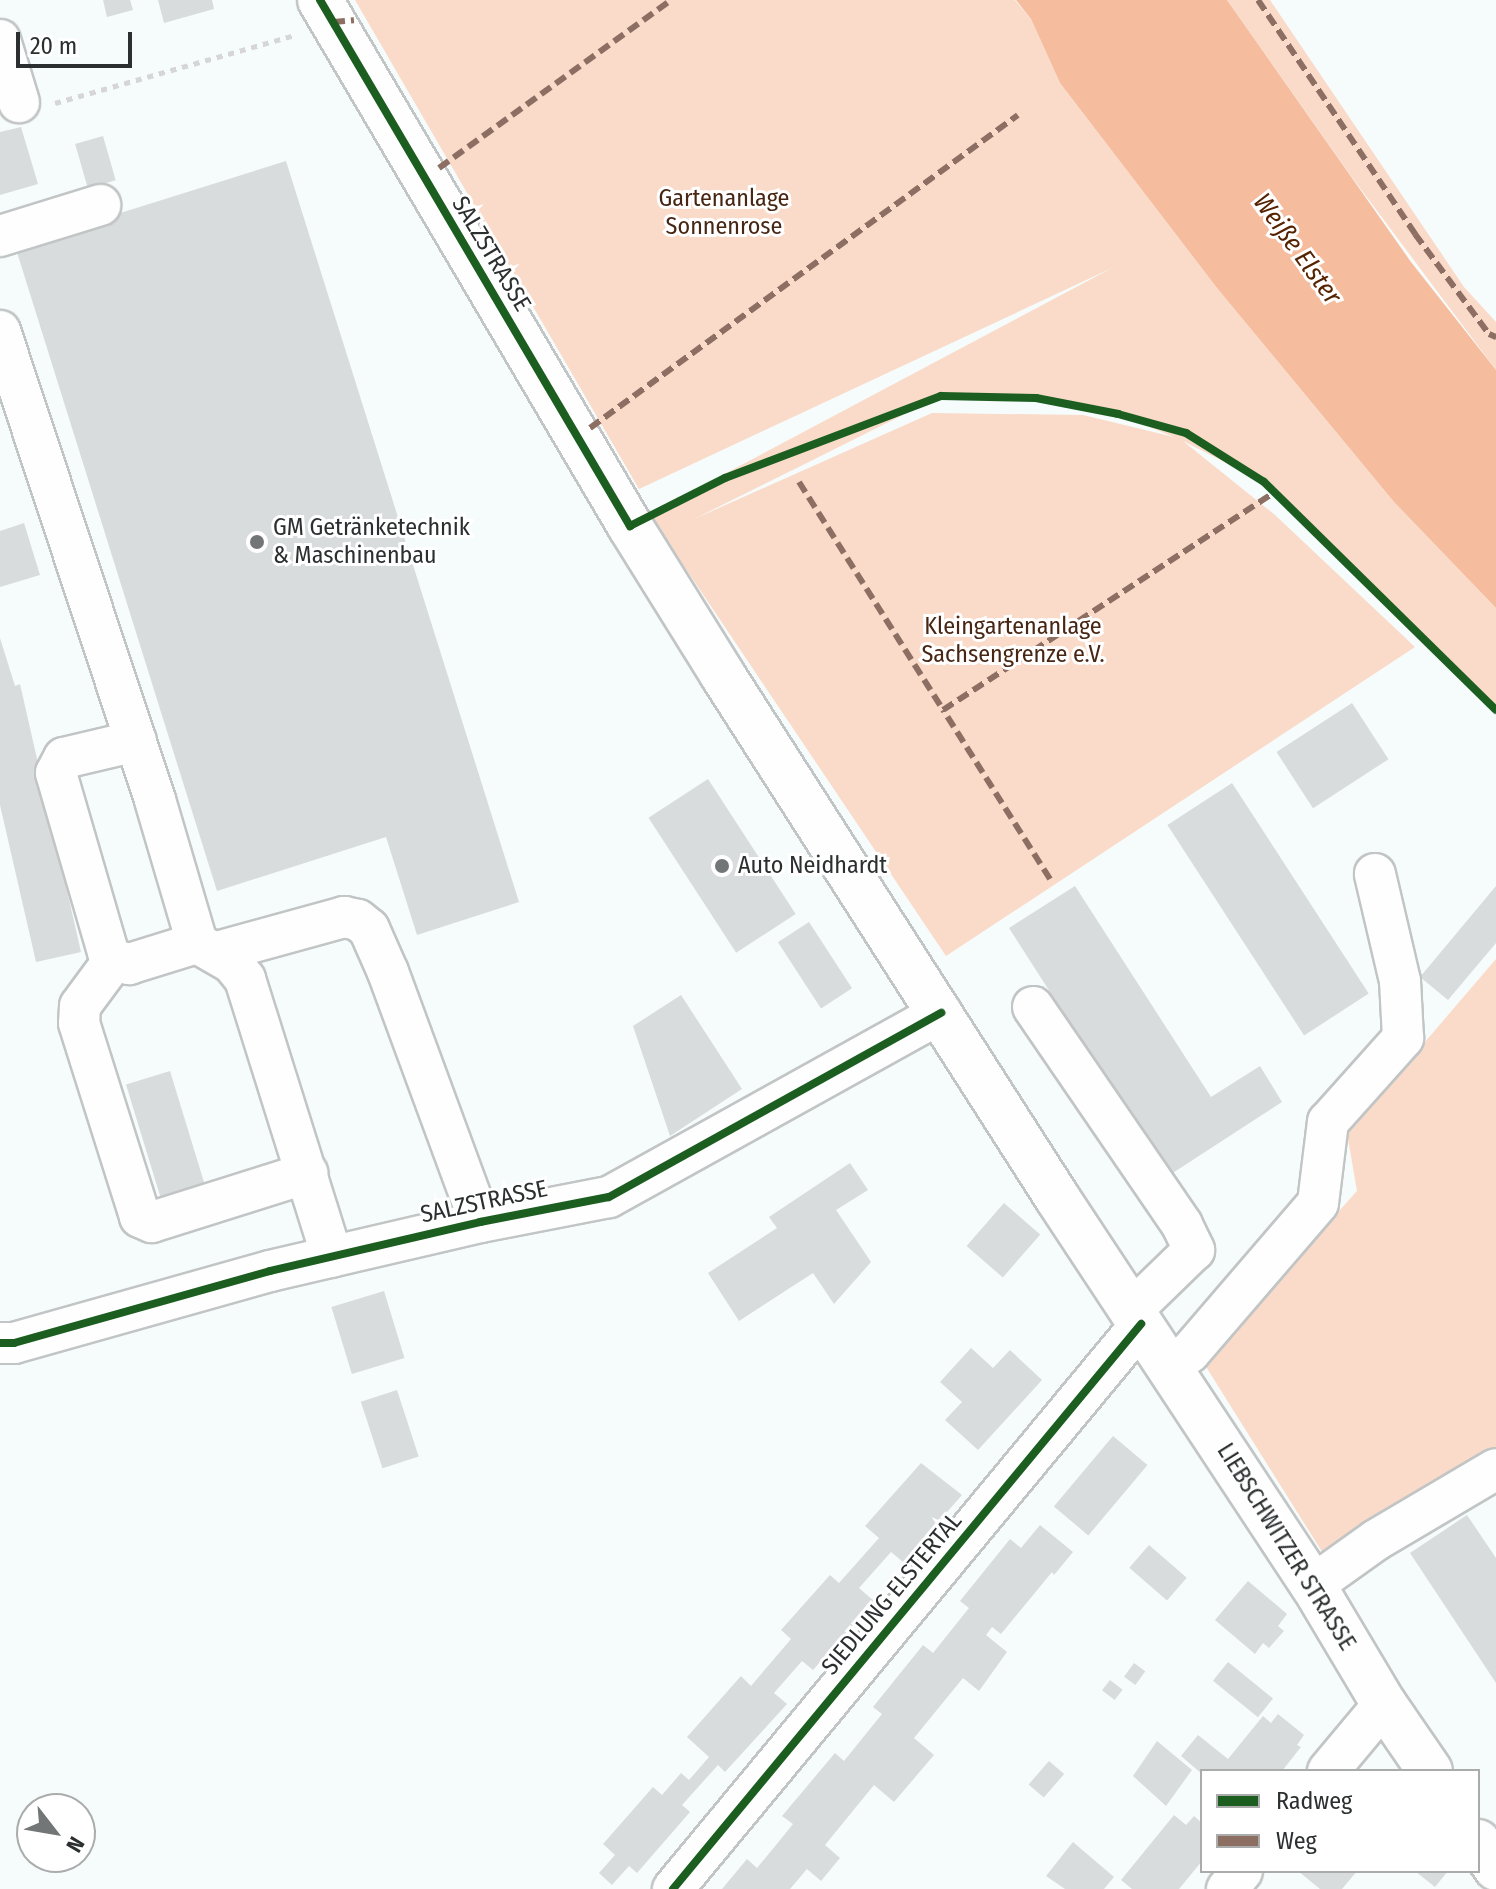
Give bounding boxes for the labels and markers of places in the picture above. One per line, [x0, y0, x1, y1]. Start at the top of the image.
place label: GM Getränketechnik & Maschinenbau [273, 514, 470, 570]
marker: GM Getränketechnik & Maschinenbau [248, 533, 266, 551]
place label: Auto Neidhardt [738, 852, 887, 880]
marker: Auto Neidhardt [713, 857, 731, 875]

